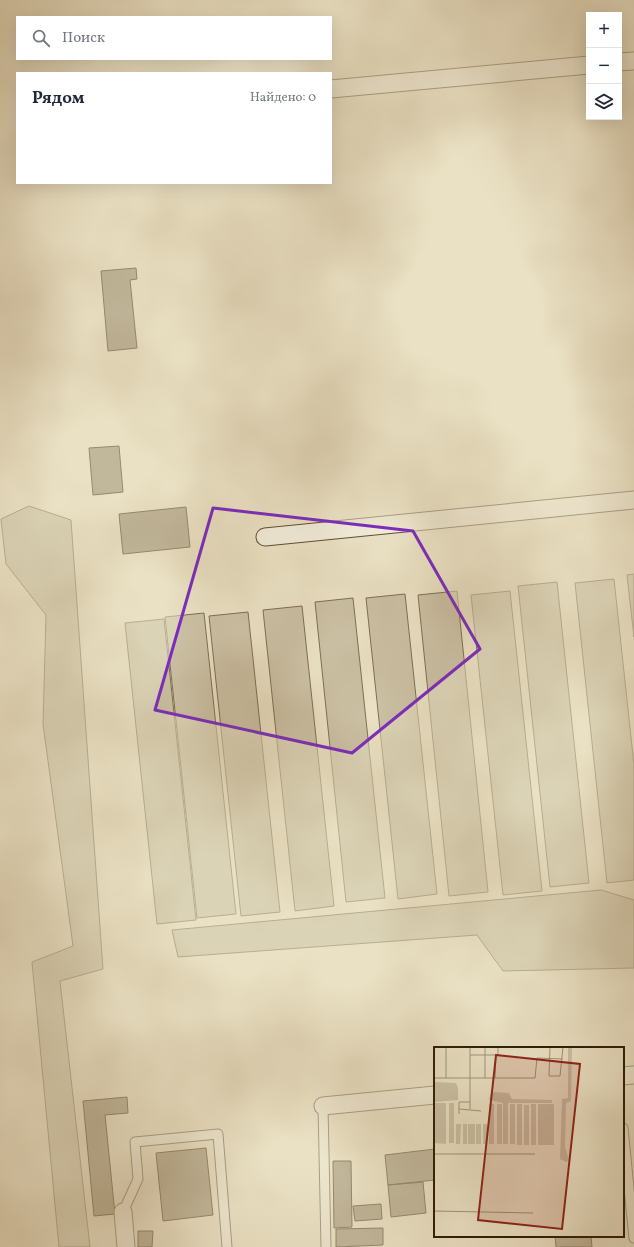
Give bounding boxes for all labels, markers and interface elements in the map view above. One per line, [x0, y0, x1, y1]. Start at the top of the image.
map controls [586, 12, 622, 120]
button: + [586, 12, 622, 48]
search box [16, 16, 332, 60]
icon: search [30, 27, 52, 49]
text: Поиск [62, 28, 105, 49]
button: − [586, 48, 622, 84]
button: layers [586, 84, 622, 120]
text: Рядом [32, 87, 85, 110]
text: Найдено: 0 [250, 89, 316, 107]
inset map [434, 1047, 624, 1237]

